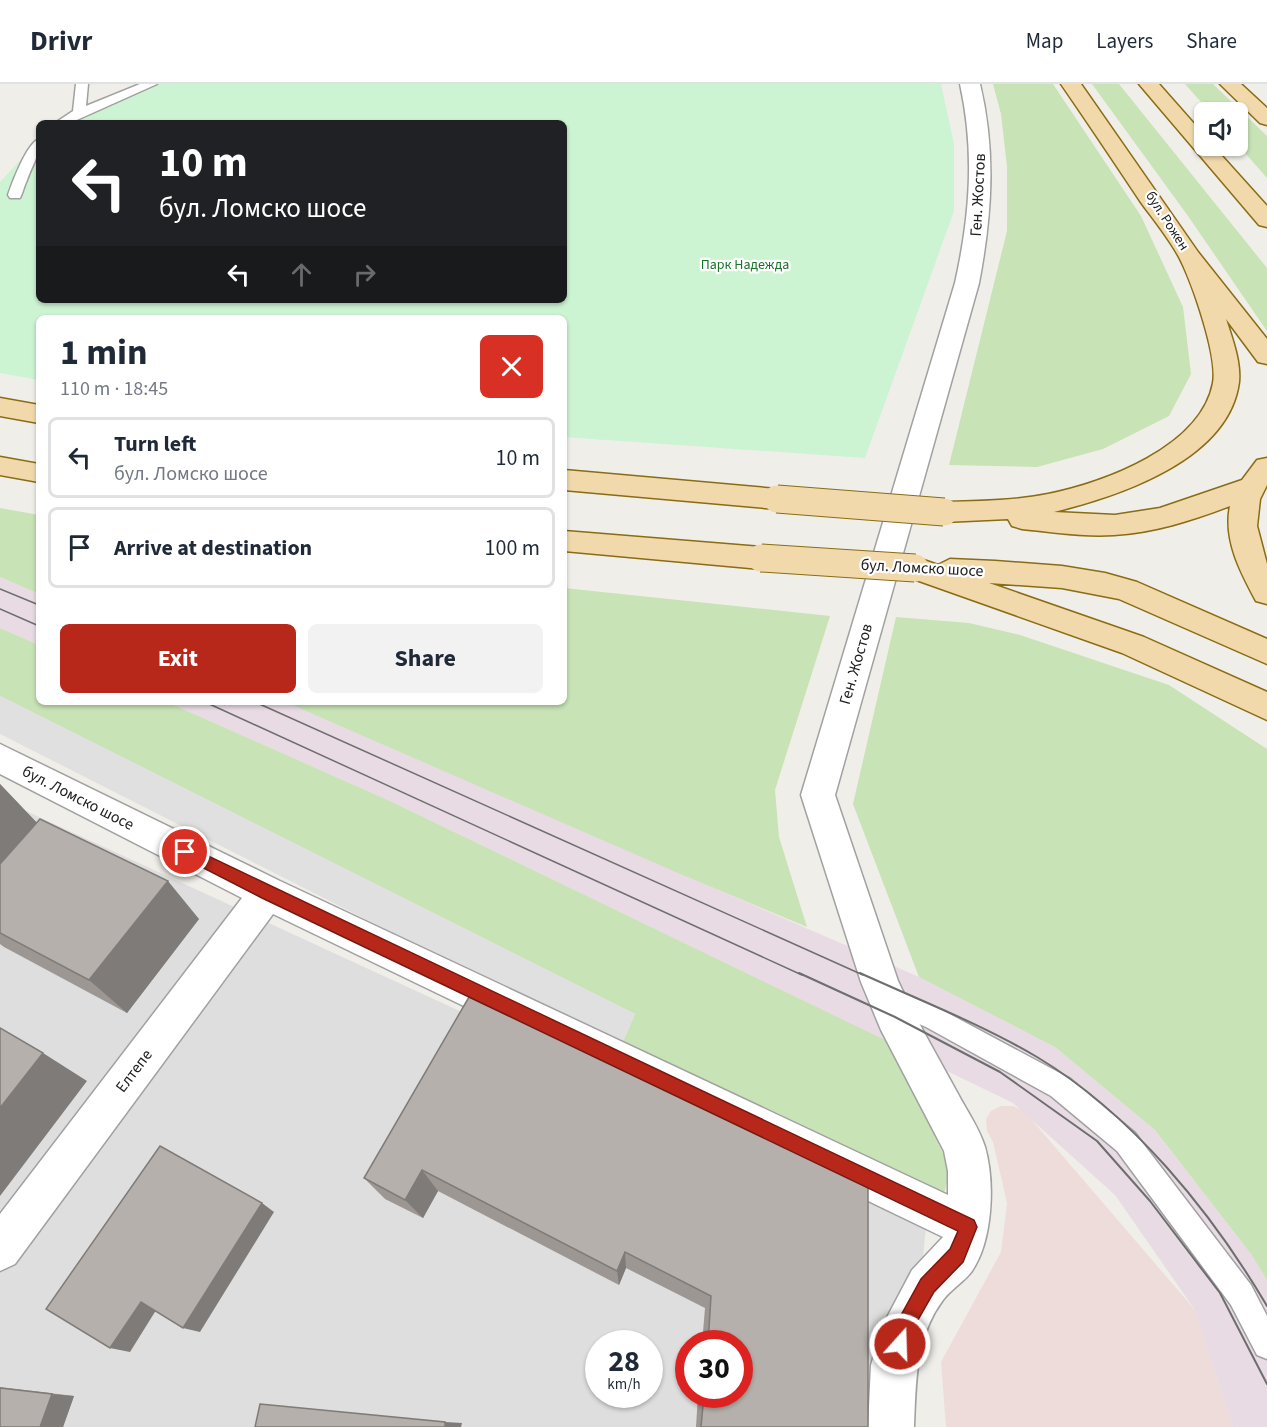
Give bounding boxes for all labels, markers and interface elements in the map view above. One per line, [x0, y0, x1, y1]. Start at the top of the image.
text: Drivr [30, 21, 92, 61]
text: Map [1026, 26, 1063, 56]
text: Layers [1096, 26, 1153, 56]
text: Share [1186, 26, 1237, 56]
map controls [1194, 102, 1248, 156]
button: sound [1194, 102, 1248, 156]
text: 10 m [159, 133, 248, 193]
icon: left [60, 144, 138, 222]
street label: Ген. Жостов [965, 153, 991, 237]
street label: бул. Рожен [1140, 187, 1194, 255]
text: бул. Ломско шосе [159, 189, 366, 228]
park label: Парк Надежда [701, 255, 789, 275]
icon: left [222, 258, 255, 291]
icon: ahead [285, 258, 318, 291]
icon: right [348, 258, 381, 291]
text: 1 min [60, 327, 148, 378]
button: close [480, 335, 543, 398]
text: 110 m · 18:45 [60, 375, 168, 403]
text: Turn left [114, 428, 196, 460]
icon: left [63, 441, 96, 474]
text: 10 m [495, 442, 540, 474]
text: бул. Ломско шосе [114, 460, 268, 488]
icon: arrive [63, 531, 96, 564]
text: Arrive at destination [114, 532, 312, 564]
text: 100 m [485, 532, 540, 564]
street label: бул. Ломско шосе [860, 554, 984, 582]
street label: Ген. Жостов [834, 621, 878, 707]
button: Exit [60, 624, 296, 693]
button: Share [308, 624, 543, 693]
street label: бул. Ломско шосе [18, 760, 138, 836]
pin [159, 826, 210, 877]
icon: arrive [168, 835, 201, 868]
street label: Елтепе [111, 1045, 158, 1097]
position arrow [868, 1312, 932, 1376]
speed limit sign: 30 [675, 1330, 753, 1408]
text: 28 [608, 1340, 640, 1383]
text: km/h [607, 1374, 641, 1395]

